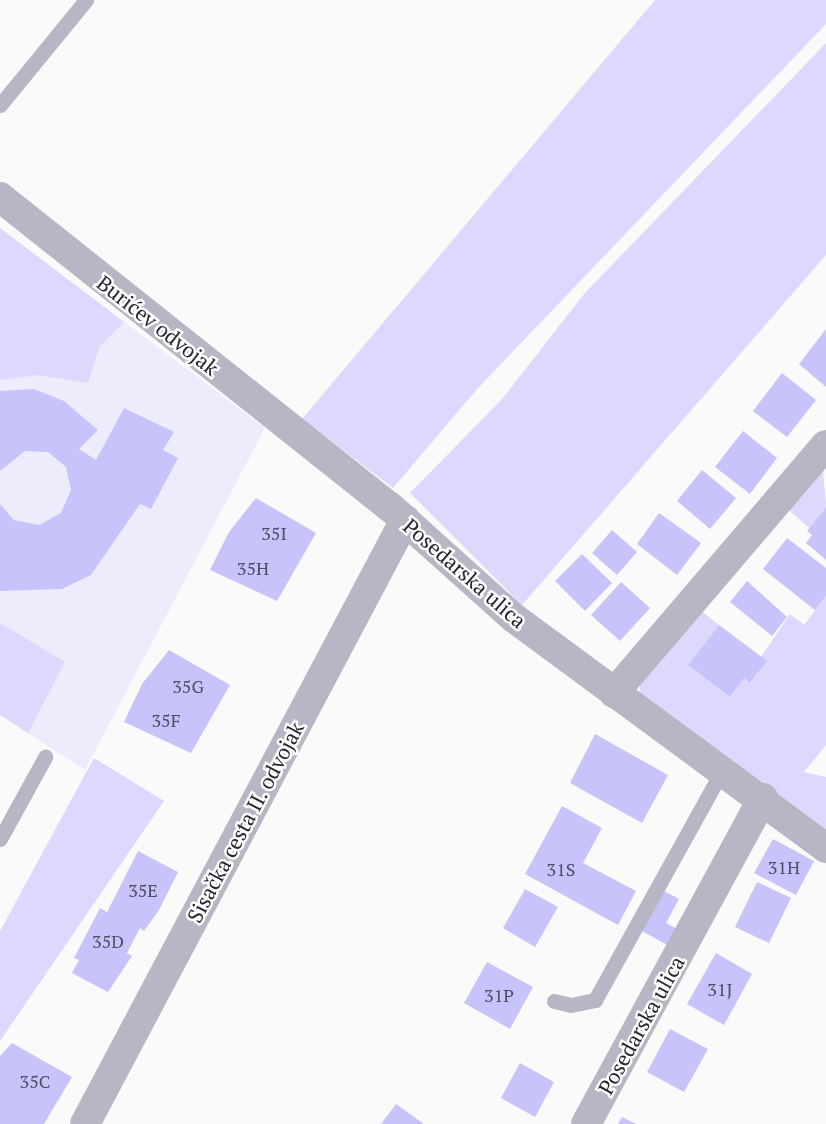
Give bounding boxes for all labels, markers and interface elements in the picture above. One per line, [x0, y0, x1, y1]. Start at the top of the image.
street label: Burićev odvojak [92, 270, 224, 380]
street label: Posedarska ulica [399, 513, 531, 633]
house number: 35I [261, 522, 287, 544]
house number: 35H [237, 557, 269, 579]
house number: 35G [172, 675, 204, 697]
house number: 35F [152, 709, 180, 731]
street label: Sisačka cesta II. odvojak [181, 717, 309, 927]
house number: 31H [768, 856, 800, 878]
house number: 31S [547, 858, 575, 880]
house number: 35E [128, 879, 158, 901]
house number: 35D [92, 930, 124, 952]
street label: Posedarska ulica [593, 951, 689, 1099]
house number: 31J [707, 978, 733, 1000]
house number: 31P [484, 984, 514, 1006]
house number: 35C [20, 1070, 50, 1092]

